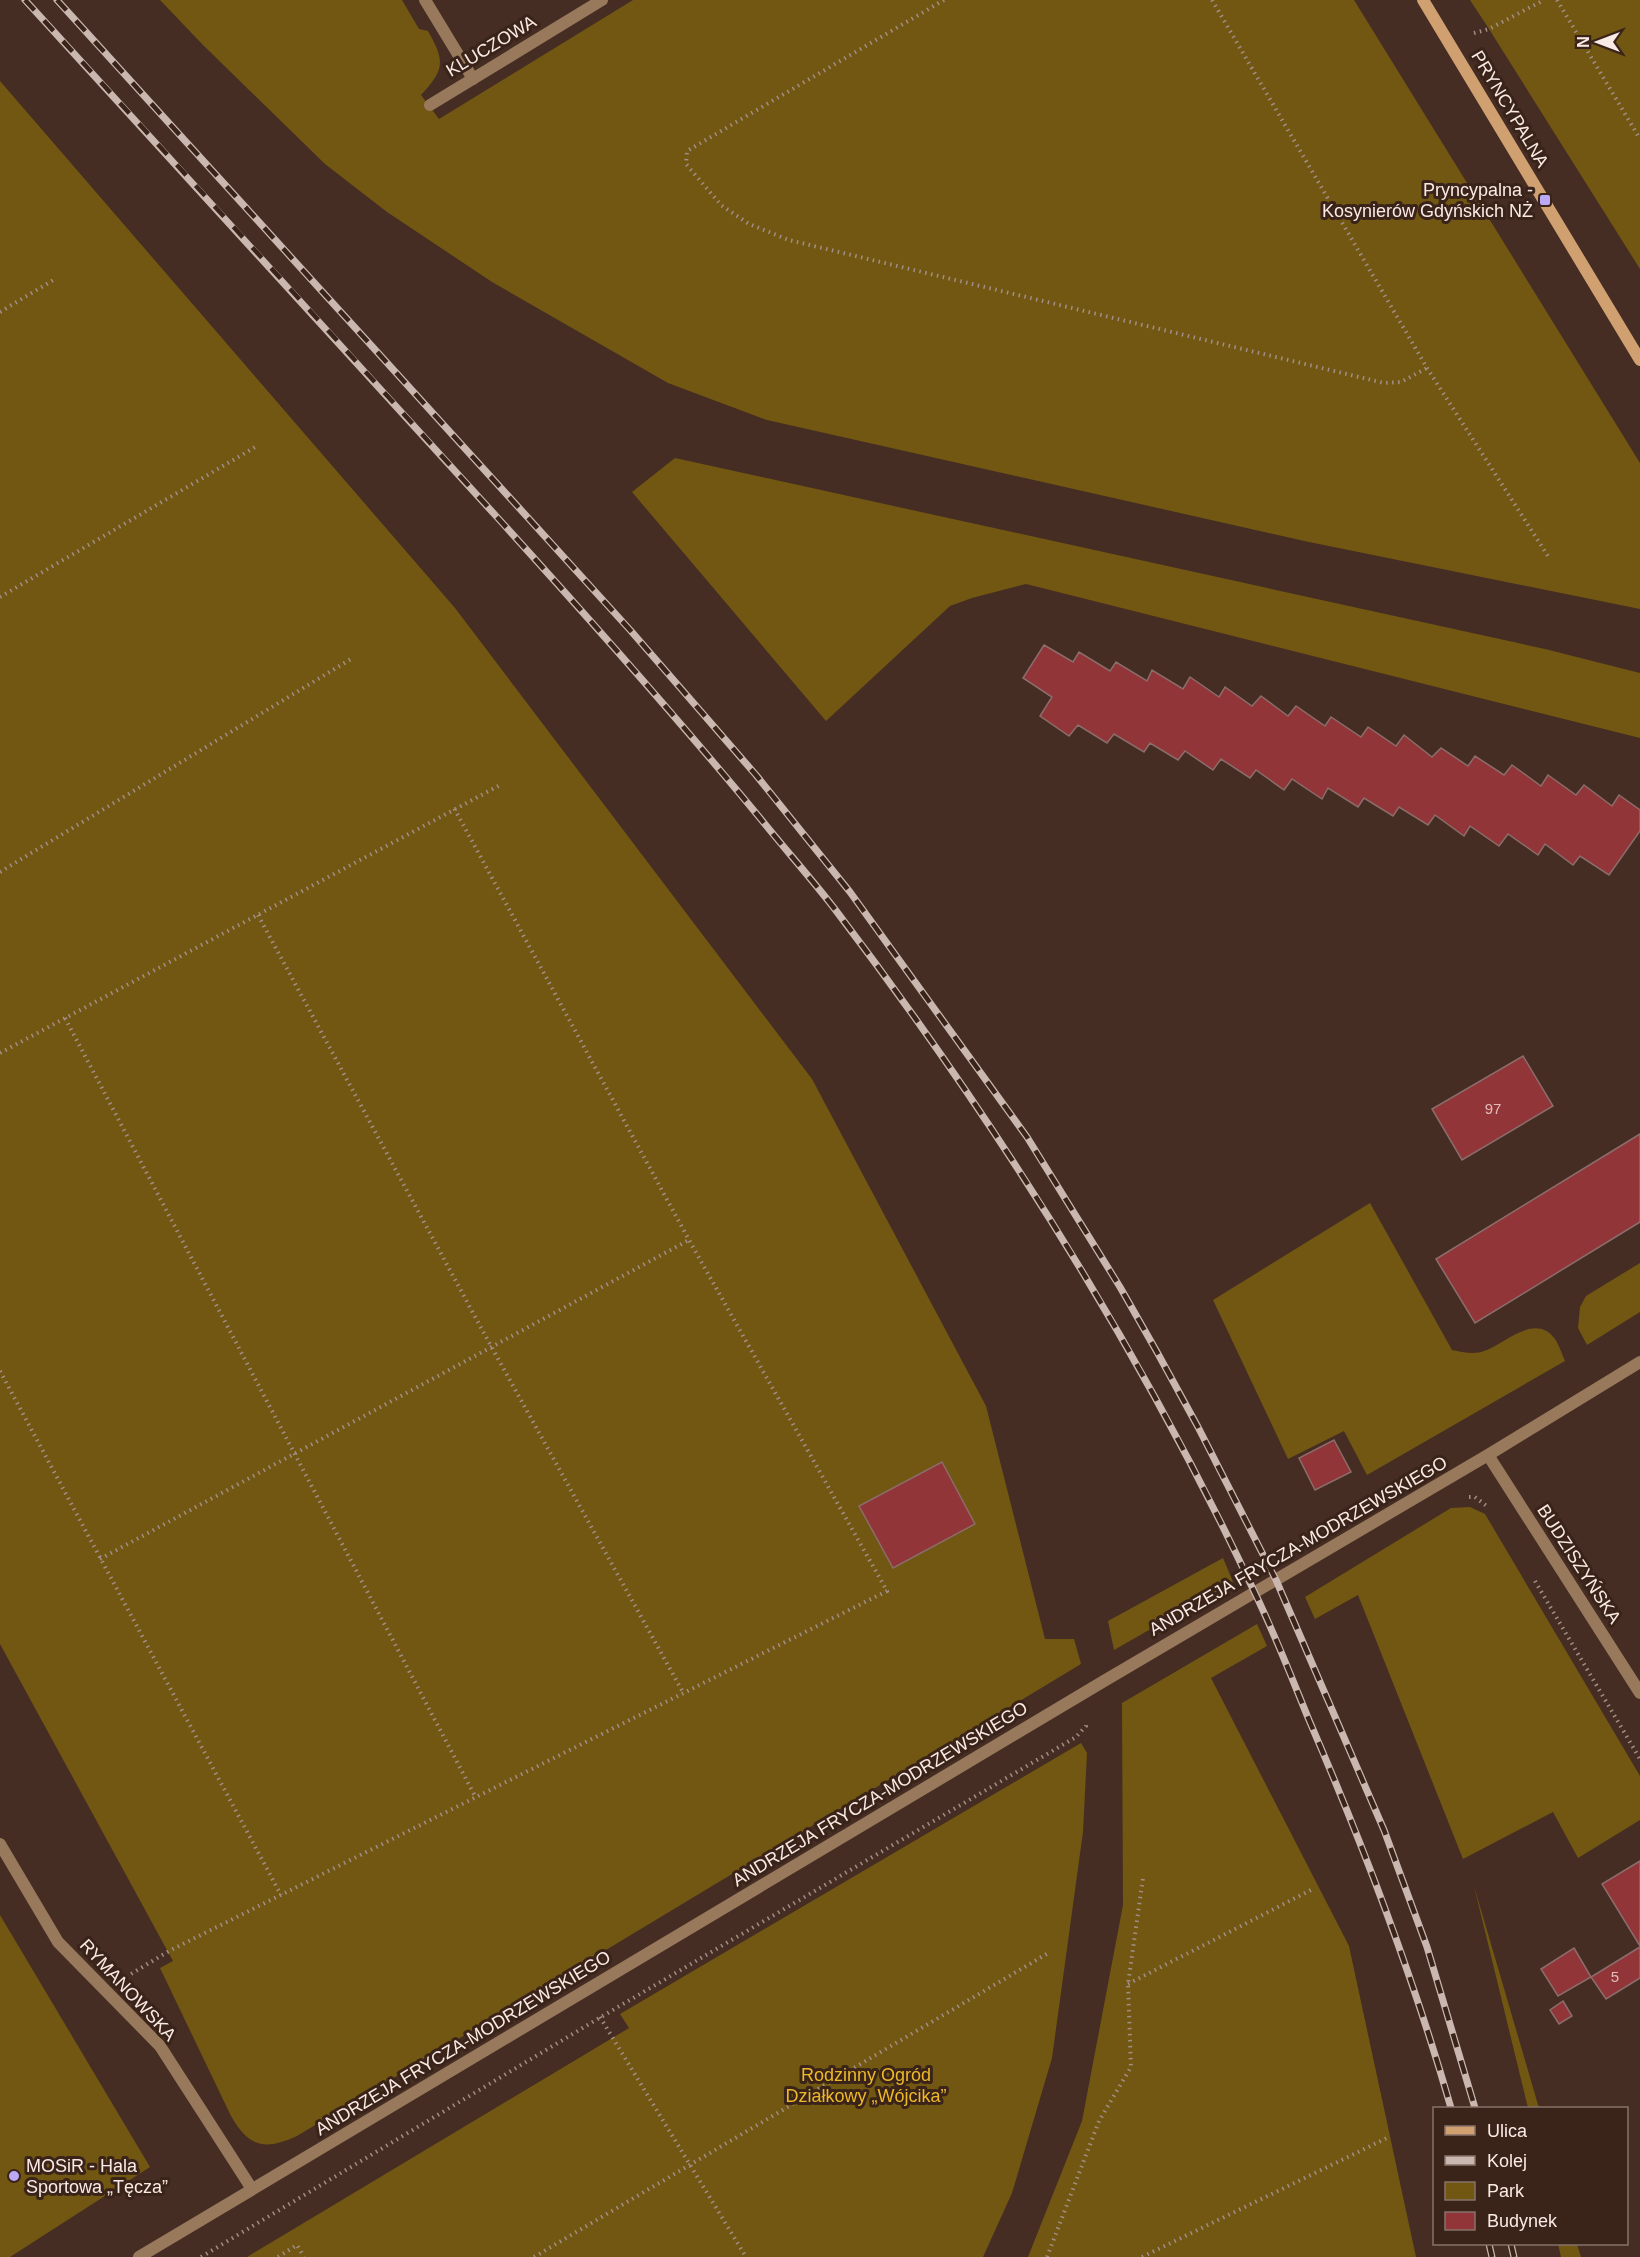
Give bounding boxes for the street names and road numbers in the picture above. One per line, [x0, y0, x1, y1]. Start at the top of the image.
street label: KLUCZOWA [442, 11, 540, 81]
street label: PRYNCYPALNA [1467, 47, 1553, 171]
street label: ANDRZEJA FRYCZA-MODRZEWSKIEGO [1145, 1452, 1451, 1640]
street label: BUDZISZYŃSKA [1533, 1501, 1625, 1627]
street label: ANDRZEJA FRYCZA-MODRZEWSKIEGO [729, 1698, 1031, 1890]
street label: RYMANOWSKA [76, 1935, 180, 2045]
street label: ANDRZEJA FRYCZA-MODRZEWSKIEGO [312, 1947, 614, 2139]

